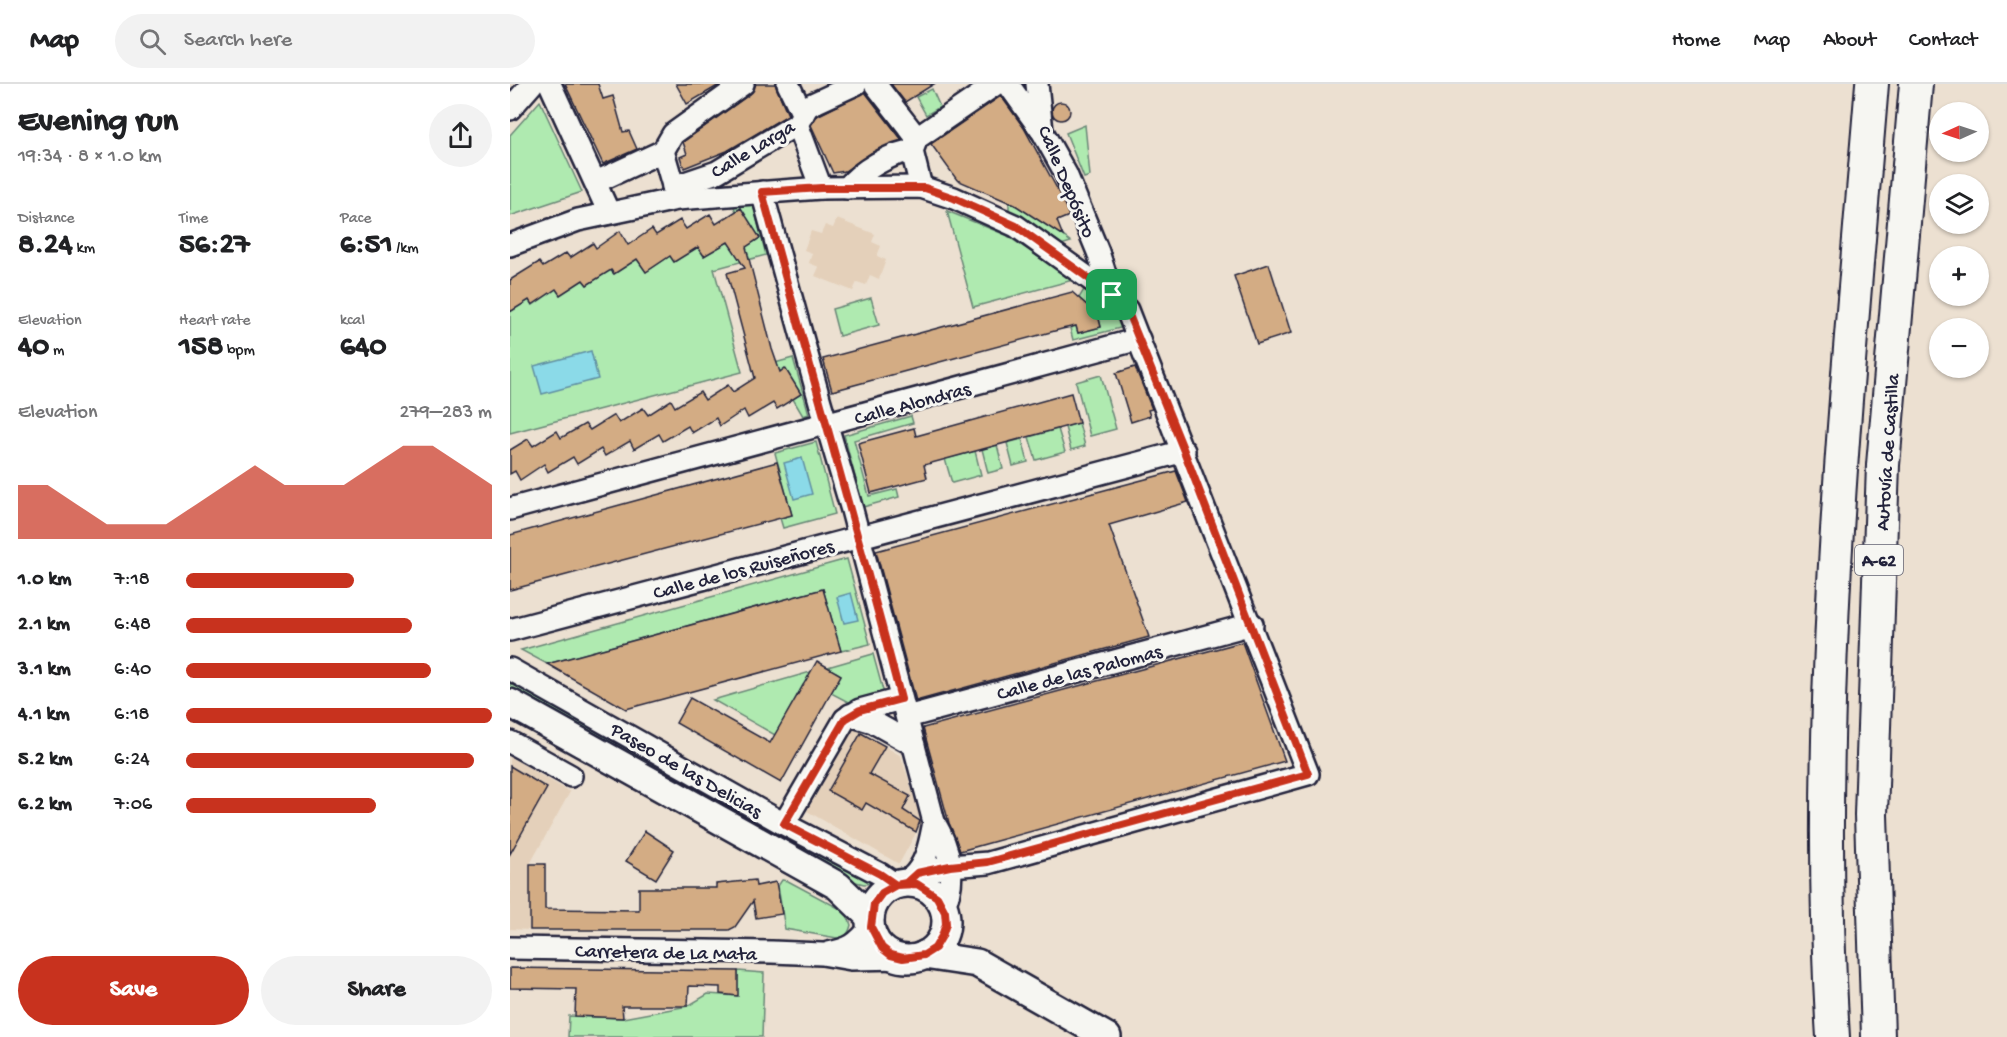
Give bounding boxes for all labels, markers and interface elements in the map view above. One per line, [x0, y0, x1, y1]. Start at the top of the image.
search box [115, 14, 535, 68]
text: Map [30, 25, 79, 58]
icon: search [136, 25, 169, 58]
text: Search here [184, 28, 292, 54]
text: Home [1672, 29, 1720, 54]
text: Map [1753, 29, 1790, 54]
text: About [1823, 29, 1876, 54]
text: Contact [1909, 29, 1977, 54]
north arrow [1929, 102, 1989, 162]
map controls [1929, 102, 1989, 378]
text: Evening run [18, 104, 178, 142]
button: share [429, 104, 492, 167]
street label: Calle Larga [708, 117, 801, 185]
street label: Calle Depósito [1031, 123, 1099, 242]
text: 19:34 · 8 × 1.0 km [18, 146, 162, 169]
button: layers [1929, 174, 1989, 234]
text: Distance [18, 210, 75, 229]
text: Time [179, 210, 208, 229]
text: Pace [340, 210, 371, 229]
text: 8.24 [18, 229, 73, 264]
text: 56:27 [179, 229, 250, 264]
text: 6:51 [340, 229, 393, 264]
text: km [73, 240, 95, 259]
text: /km [393, 240, 419, 259]
button: + [1929, 246, 1989, 306]
pin [1086, 269, 1137, 320]
icon: arrive [1095, 278, 1128, 311]
text: Elevation [18, 312, 82, 331]
text: Heart rate [179, 312, 251, 331]
text: kcal [340, 312, 365, 331]
button: − [1929, 318, 1989, 378]
text: 40 [18, 331, 49, 366]
text: 158 [179, 331, 223, 366]
text: 640 [340, 331, 386, 366]
text: m [49, 342, 64, 361]
text: bpm [223, 342, 255, 361]
street label: Autovía de Castilla [1873, 372, 1907, 531]
street label: Calle Alondras [852, 379, 974, 432]
text: Elevation [18, 402, 98, 425]
text: 279–283 m [399, 402, 492, 425]
street label: Calle de los Ruiseñores [651, 536, 837, 607]
road number: A-62 [1855, 545, 1903, 575]
text: 1.0 km [18, 569, 72, 592]
text: 7:18 [114, 569, 150, 592]
text: 2.1 km [18, 614, 70, 637]
text: 6:48 [114, 614, 151, 637]
street label: Calle de las Palomas [995, 641, 1165, 707]
text: 3.1 km [18, 659, 71, 682]
text: 6:40 [114, 659, 151, 682]
text: 4.1 km [18, 704, 70, 727]
text: 6:18 [114, 704, 149, 727]
street label: Paseo de las Delicias [605, 719, 766, 825]
text: 5.2 km [18, 749, 72, 772]
text: 6:24 [114, 749, 150, 772]
text: 6.2 km [18, 794, 72, 817]
text: 7:06 [114, 794, 152, 817]
street label: Carretera de La Mata [575, 941, 758, 968]
button: Save [18, 956, 249, 1025]
button: Share [261, 956, 492, 1025]

